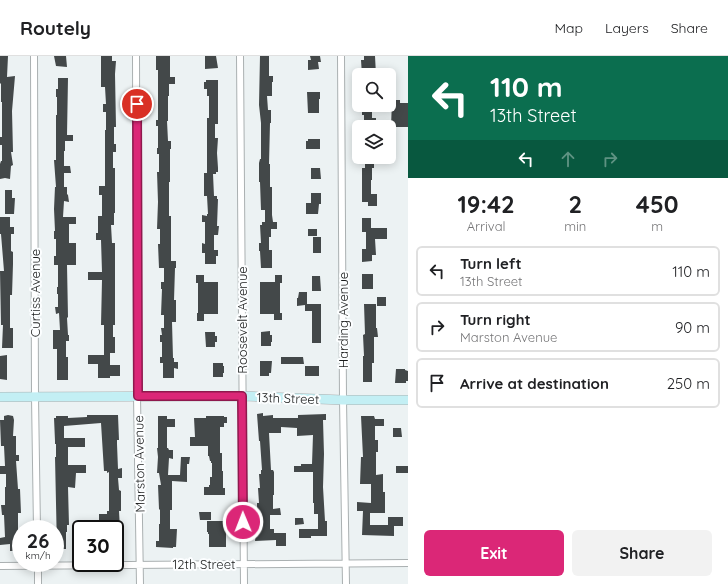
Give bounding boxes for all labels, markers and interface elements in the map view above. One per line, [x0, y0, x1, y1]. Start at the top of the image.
text: Routely [20, 16, 91, 40]
text: Map [554, 19, 583, 37]
text: Layers [605, 19, 649, 37]
text: Share [671, 19, 708, 37]
map controls [352, 68, 396, 164]
button: search [352, 68, 396, 112]
text: 110 m [490, 69, 563, 104]
icon: left [424, 72, 476, 124]
pin [120, 87, 154, 121]
icon: arrive [126, 93, 148, 115]
text: 13th Street [490, 104, 577, 127]
button: layers [352, 120, 396, 164]
icon: left [515, 148, 537, 170]
icon: ahead [557, 148, 579, 170]
icon: right [599, 148, 621, 170]
text: 19:42 [457, 189, 515, 219]
text: 2 [568, 189, 582, 219]
text: 450 [636, 189, 679, 219]
text: Arrival [467, 218, 506, 234]
text: min [564, 218, 586, 234]
text: m [651, 218, 663, 234]
street label: Curtiss Avenue [27, 249, 43, 337]
text: Turn left [460, 254, 522, 273]
icon: left [426, 260, 448, 282]
text: 110 m [672, 262, 710, 281]
street label: Roosevelt Avenue [234, 266, 250, 374]
street label: Harding Avenue [335, 272, 351, 368]
text: 13th Street [460, 273, 523, 289]
text: Turn right [460, 310, 531, 329]
icon: right [426, 316, 448, 338]
text: 90 m [675, 318, 710, 337]
text: Marston Avenue [460, 329, 557, 345]
icon: arrive [426, 372, 448, 394]
text: Arrive at destination [460, 374, 609, 393]
text: 250 m [667, 374, 710, 393]
street label: 13th Street [256, 389, 320, 407]
street label: Marston Avenue [130, 415, 148, 513]
position arrow [222, 501, 264, 543]
speed limit sign: 30 [72, 520, 124, 572]
text: 26 [27, 528, 49, 553]
button: Exit [424, 530, 564, 576]
button: Share [572, 530, 712, 576]
text: km/h [25, 549, 51, 562]
street label: 12th Street [173, 556, 235, 572]

